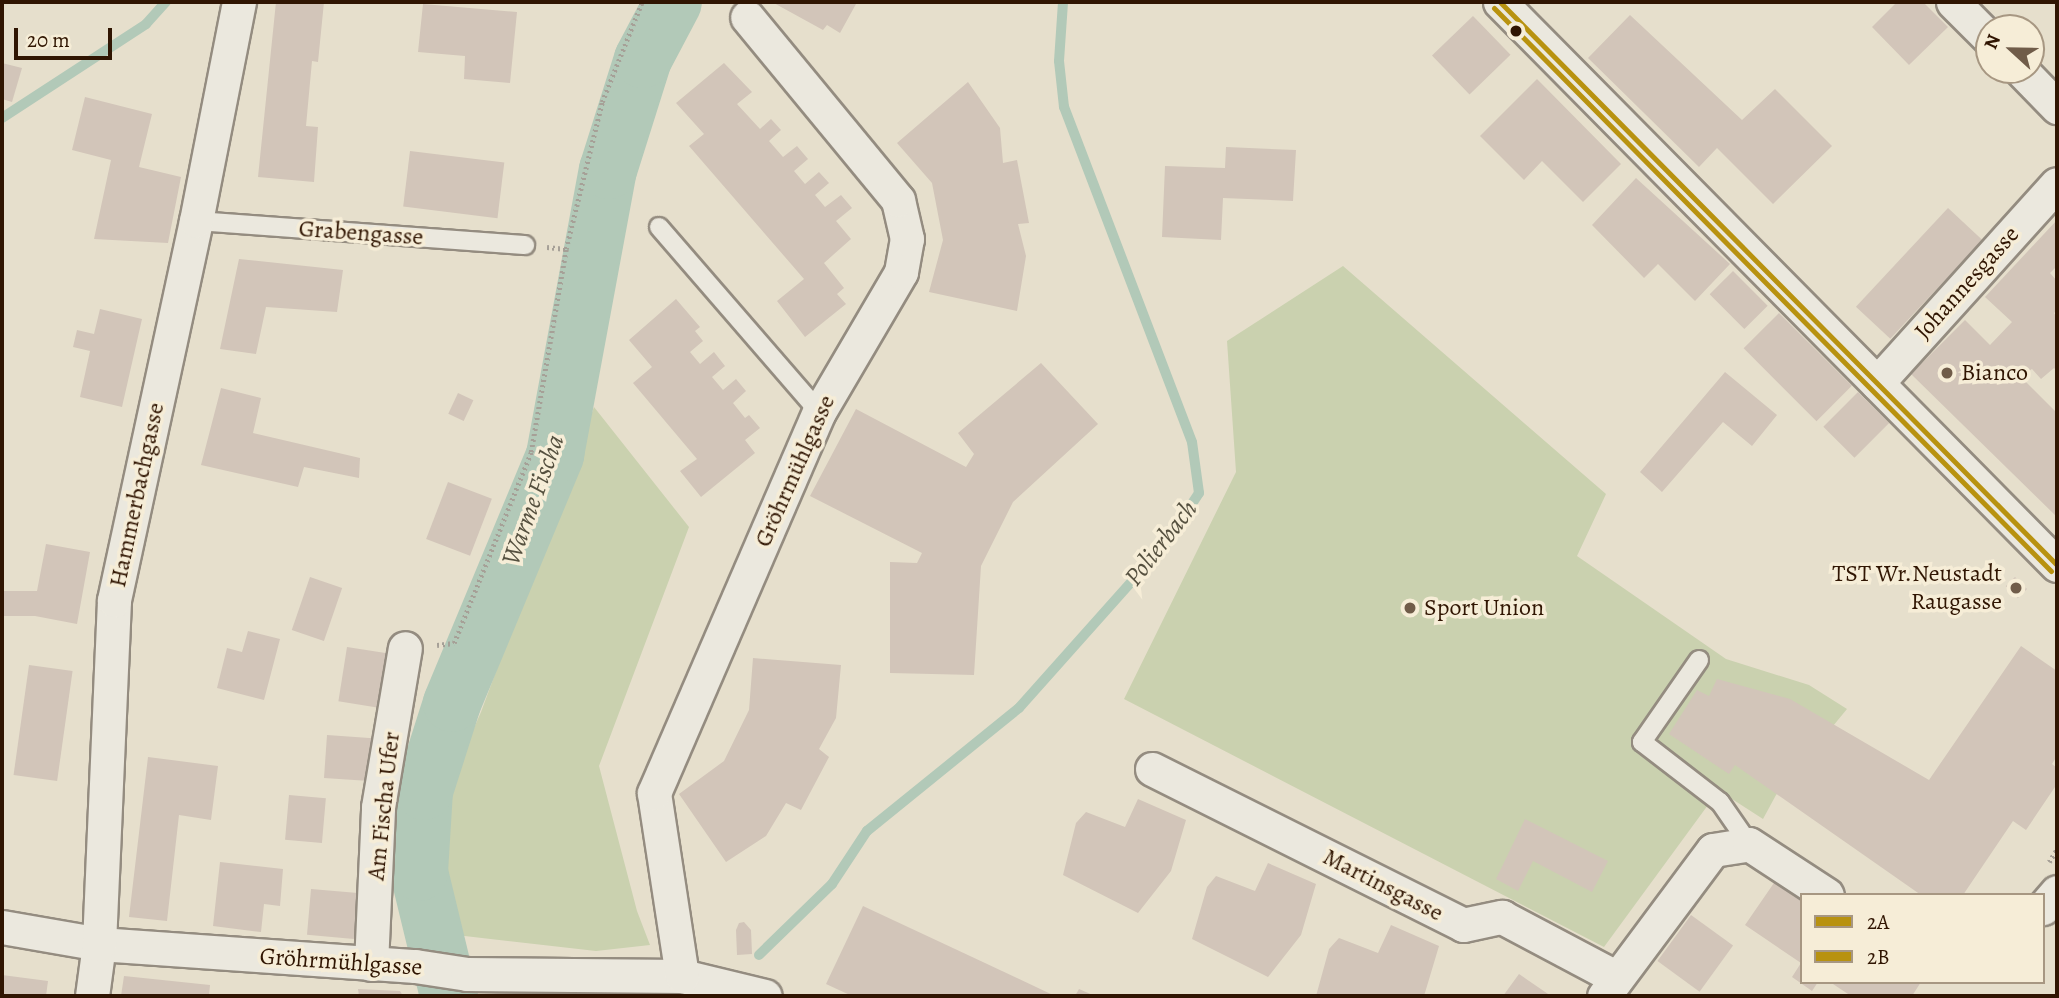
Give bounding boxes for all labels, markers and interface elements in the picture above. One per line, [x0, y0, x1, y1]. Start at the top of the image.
scale bar [18, 14, 116, 58]
north arrow [1975, 14, 2045, 84]
unlabelled marker [1509, 24, 1523, 38]
text: 20 m [27, 26, 70, 54]
text: N [1978, 31, 2007, 53]
street label: Grabengasse [298, 214, 424, 252]
street label: Johannesgasse [1909, 220, 2025, 346]
place label: Bianco [1961, 359, 2028, 387]
marker: Bianco [1939, 365, 1955, 381]
street label: Gröhrmühlgasse [749, 391, 841, 551]
street label: Hammerbachgasse [103, 400, 171, 590]
water label: Warme Fischa [495, 430, 571, 570]
water label: Polierbach [1118, 494, 1204, 592]
place label: TST Wr.Neustadt Raugasse [1832, 560, 2002, 616]
marker: TST Wr.Neustadt Raugasse [2008, 580, 2024, 596]
place label: Sport Union [1424, 594, 1544, 622]
marker: Sport Union [1402, 600, 1418, 616]
street label: Am Fischa Ufer [362, 730, 406, 882]
street label: Martinsgasse [1318, 842, 1448, 928]
legend [1800, 893, 2045, 984]
text: 2A [1867, 908, 1889, 936]
street label: Gröhrmühlgasse [259, 942, 423, 982]
text: 2B [1867, 943, 1890, 971]

